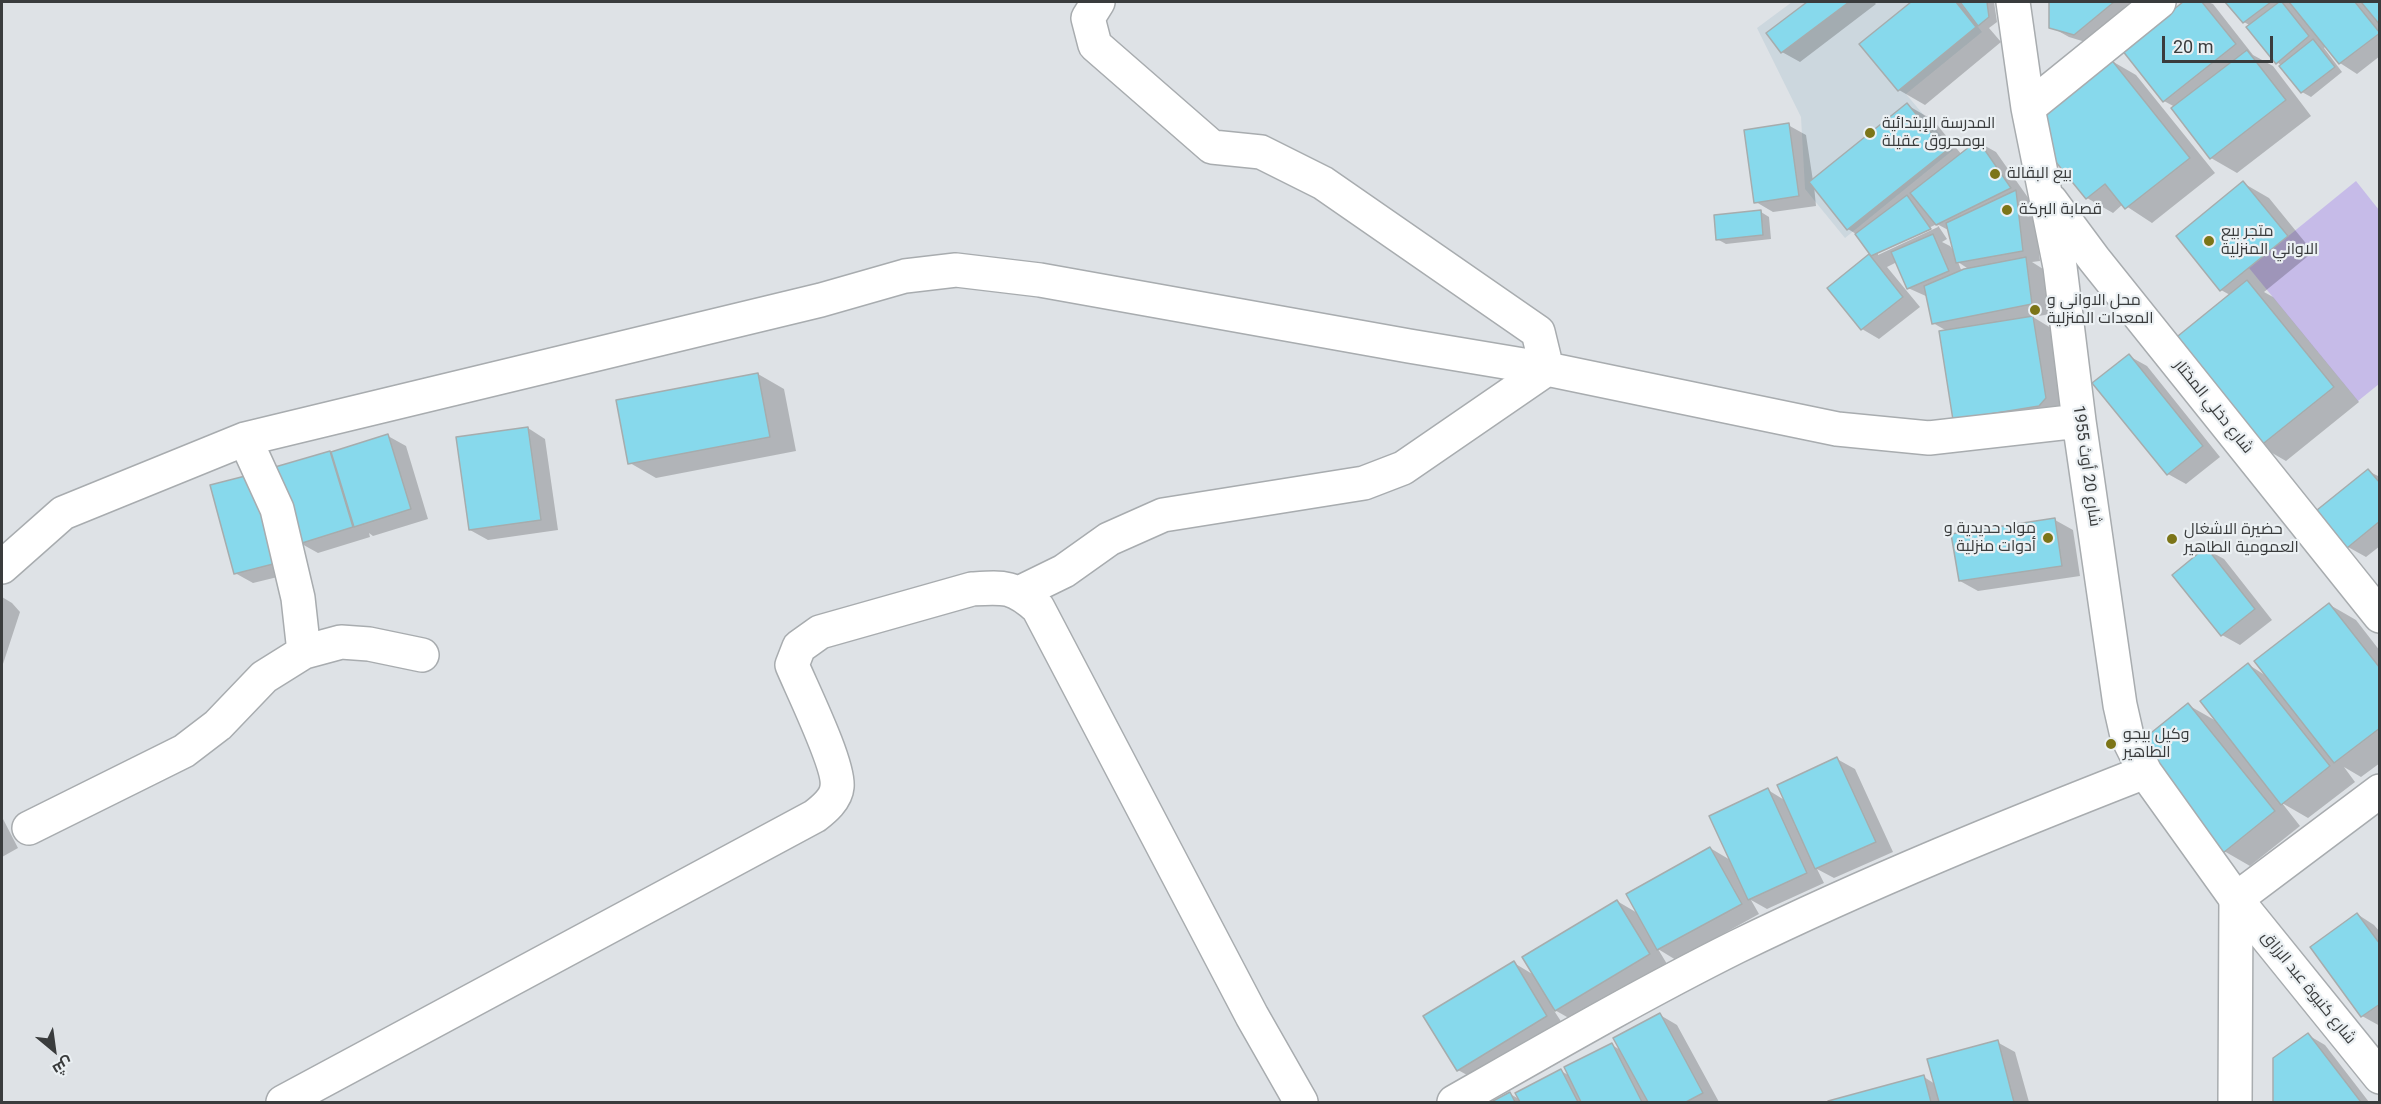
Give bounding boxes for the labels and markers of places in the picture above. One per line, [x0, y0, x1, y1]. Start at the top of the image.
place label: المدرسة الإبتدائية بومحروق عقيلة [1882, 114, 1995, 152]
marker: المدرسة الإبتدائية بومحروق عقيلة [1863, 126, 1877, 140]
place label: بيع البقالة [2007, 164, 2072, 184]
marker: بيع البقالة [1988, 167, 2002, 181]
place label: قصابة البركة [2019, 200, 2102, 220]
marker: قصابة البركة [2000, 203, 2014, 217]
place label: متجر بيع الاواني المنزلية [2221, 222, 2318, 260]
marker: متجر بيع الاواني المنزلية [2202, 234, 2216, 248]
place label: محل الاواني و المعدات المنزلية [2047, 291, 2154, 329]
marker: محل الاواني و المعدات المنزلية [2028, 303, 2042, 317]
place label: مواد حديدية و أدوات منزلية [1944, 519, 2036, 557]
place label: حضيرة الاشغال العمومية الطاهير [2184, 520, 2299, 558]
marker: مواد حديدية و أدوات منزلية [2041, 531, 2055, 545]
marker: حضيرة الاشغال العمومية الطاهير [2165, 532, 2179, 546]
place label: وكيل بيجو الطاهير [2123, 725, 2189, 763]
marker: وكيل بيجو الطاهير [2104, 737, 2118, 751]

